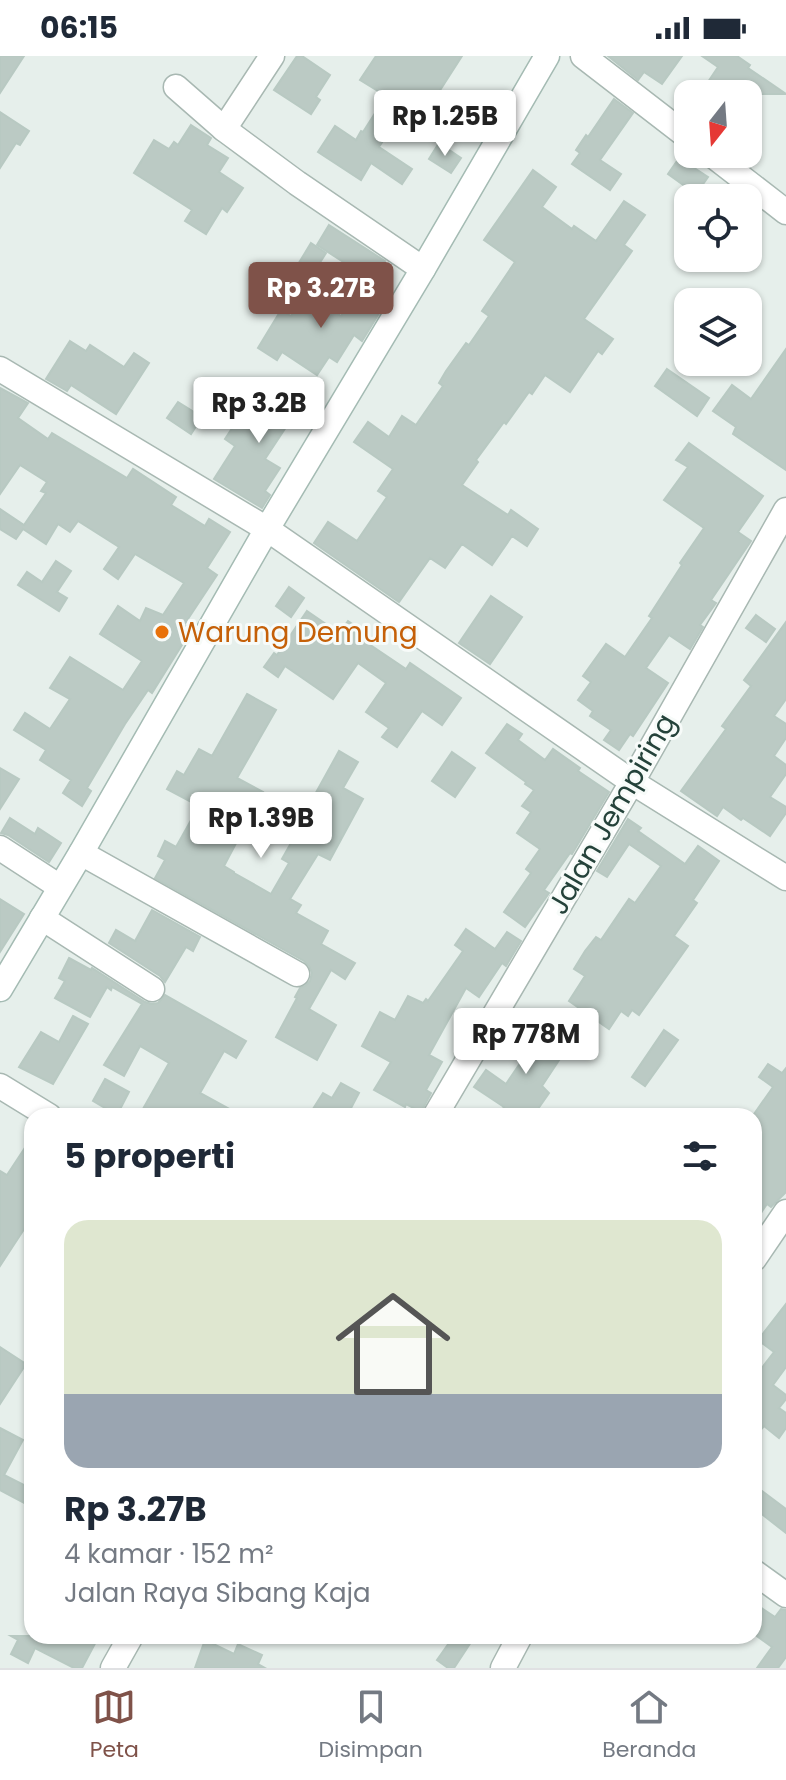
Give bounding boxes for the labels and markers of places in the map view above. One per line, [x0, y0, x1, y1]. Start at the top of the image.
pin: Rp 1.25B [362, 90, 528, 158]
pin: Rp 3.27B [238, 262, 404, 330]
pin: Rp 3.2B [185, 377, 333, 445]
place label: Warung Demung [178, 613, 418, 652]
marker: Warung Demung [153, 623, 171, 641]
pin: Rp 1.39B [178, 792, 344, 860]
pin: Rp 778M [452, 1008, 600, 1076]

